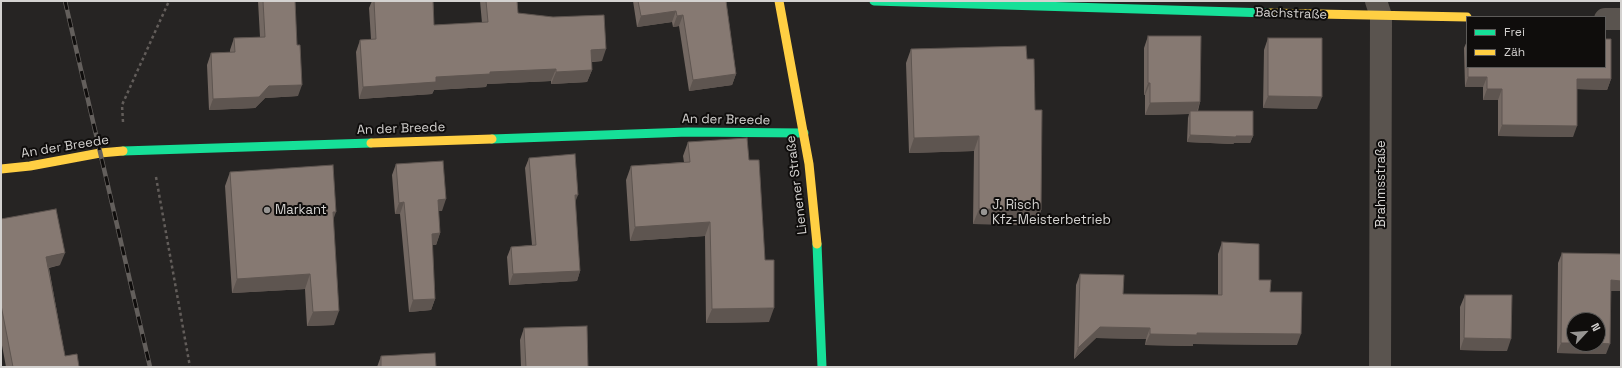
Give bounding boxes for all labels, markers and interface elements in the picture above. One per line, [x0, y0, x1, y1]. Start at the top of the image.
street label: Bachstraße [1255, 5, 1327, 23]
legend [1466, 16, 1606, 68]
text: Frei [1504, 24, 1525, 40]
text: Zäh [1504, 44, 1525, 60]
street label: An der Breede [682, 111, 770, 129]
street label: An der Breede [356, 120, 446, 138]
street label: An der Breede [20, 132, 110, 162]
street label: Lienener Straße [783, 135, 811, 235]
street label: Brahmsstraße [1373, 140, 1389, 228]
place label: J. Risch Kfz-Meisterbetrieb [992, 197, 1111, 228]
place label: Markant [275, 202, 327, 218]
marker: Markant [262, 205, 272, 215]
marker: J. Risch Kfz-Meisterbetrieb [979, 207, 989, 217]
north arrow [1566, 312, 1606, 352]
text: N [1588, 321, 1604, 334]

